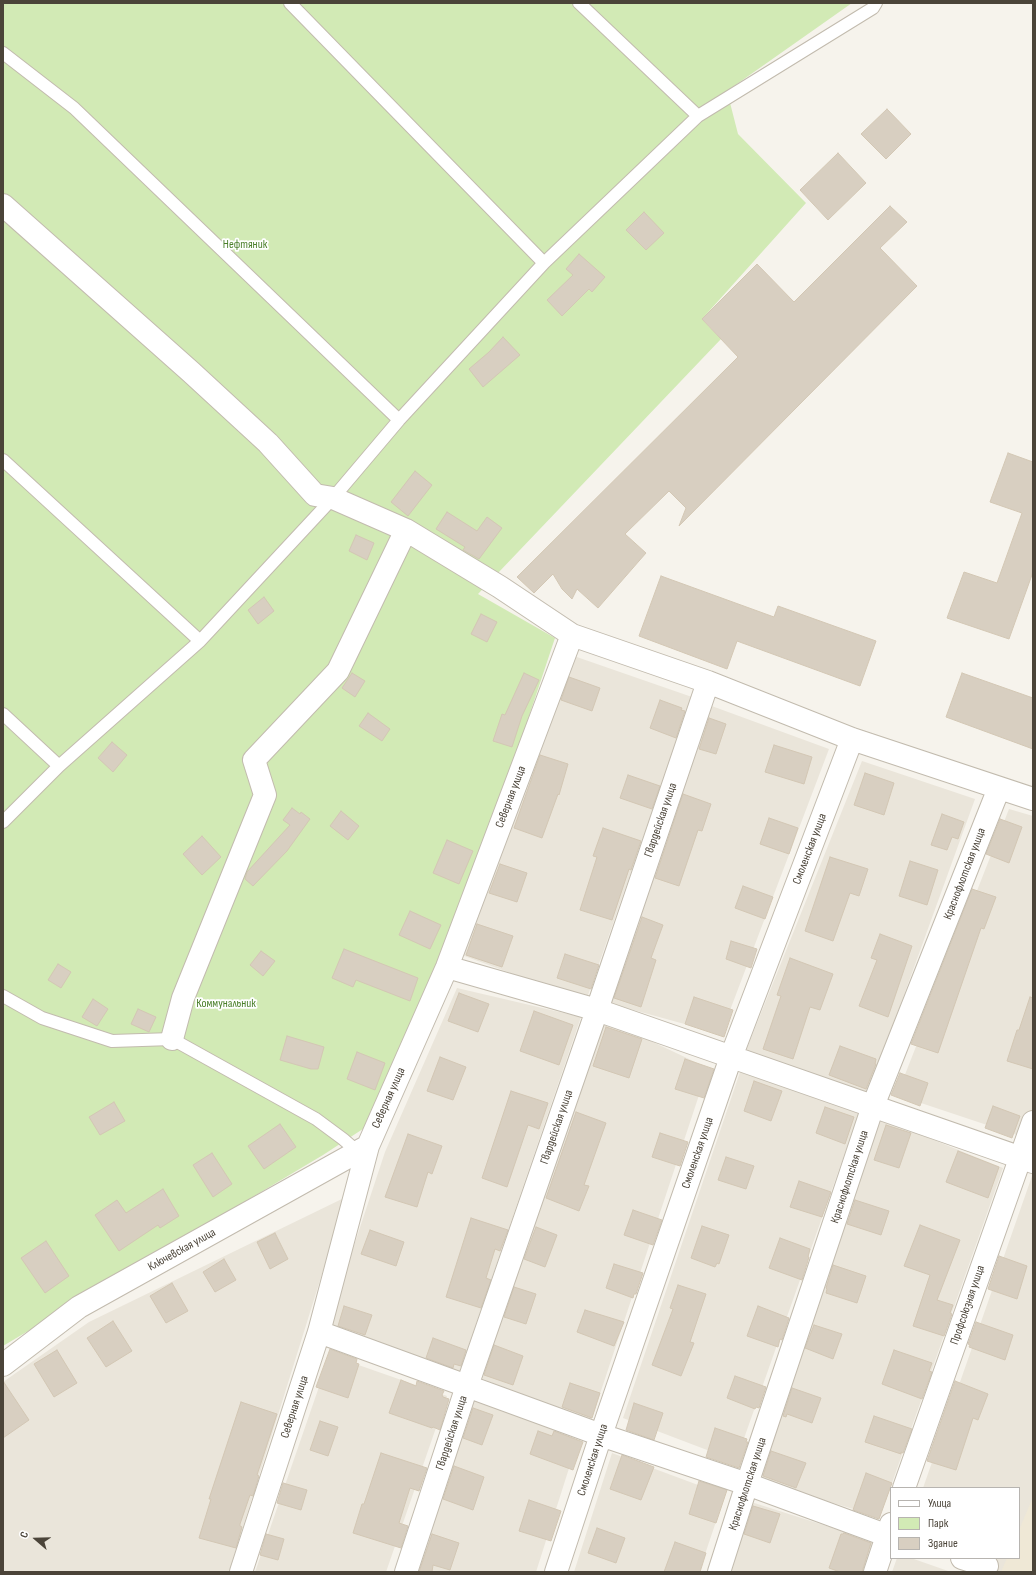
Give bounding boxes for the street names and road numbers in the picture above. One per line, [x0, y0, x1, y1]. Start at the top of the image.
street label: Северная улица [493, 764, 529, 830]
street label: Гвардейская улица [642, 781, 680, 859]
street label: Смоленская улица [790, 812, 830, 886]
street label: Краснофлотская улица [941, 826, 989, 922]
street label: Северная улица [369, 1065, 409, 1131]
street label: Гвардейская улица [538, 1088, 576, 1166]
street label: Смоленская улица [679, 1115, 717, 1191]
street label: Краснофлотская улица [828, 1129, 872, 1225]
street label: Ключевская улица [146, 1225, 218, 1275]
street label: Профсоюзная улица [948, 1263, 988, 1347]
street label: Северная улица [278, 1374, 312, 1440]
street label: Гвардейская улица [433, 1394, 471, 1472]
street label: Смоленская улица [575, 1422, 611, 1498]
street label: Краснофлотская улица [726, 1436, 770, 1532]

